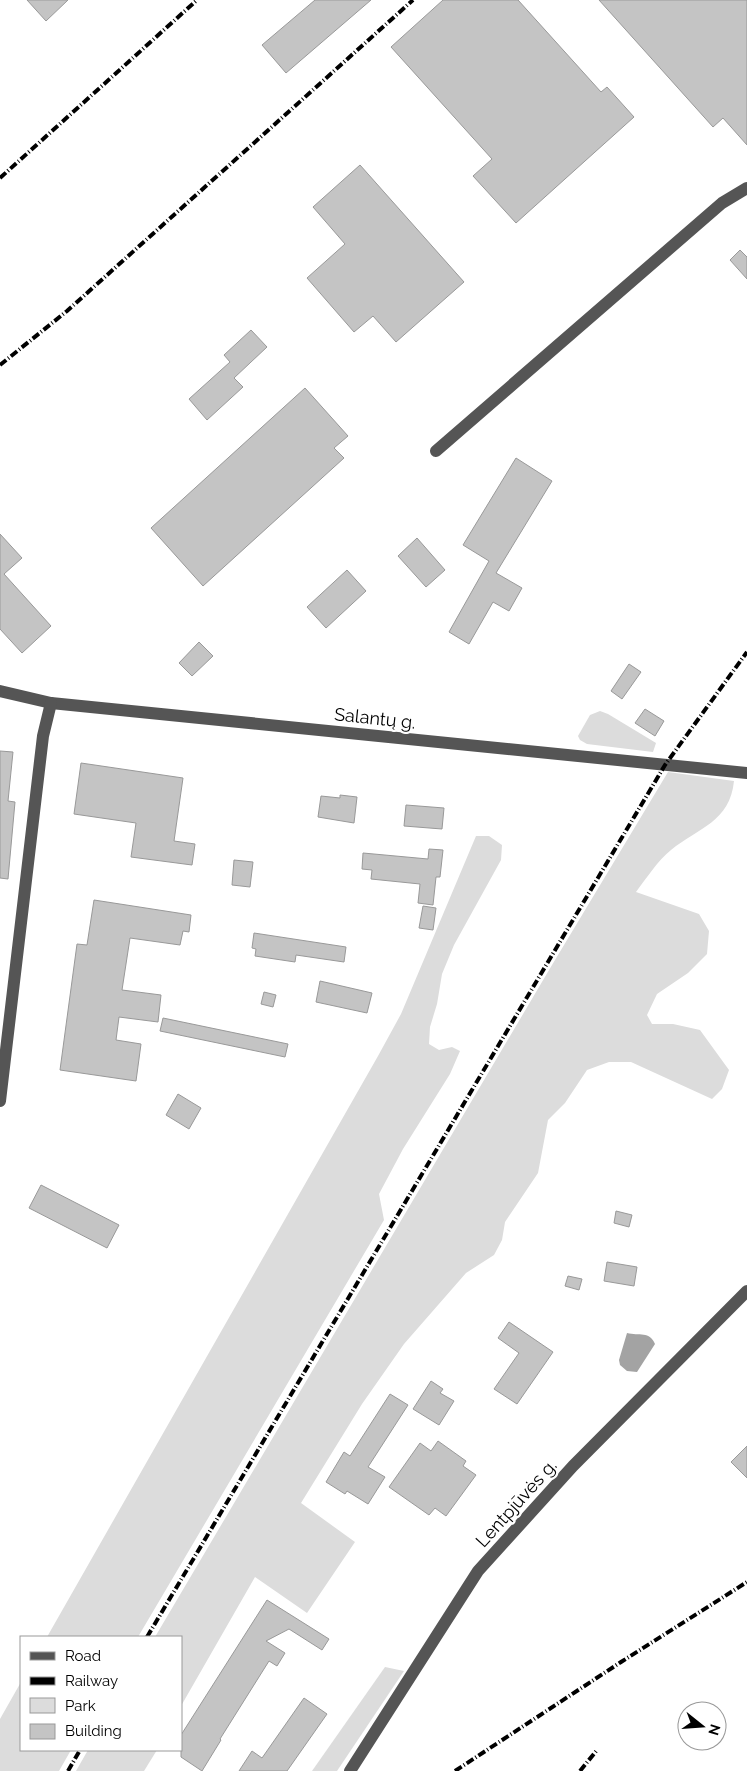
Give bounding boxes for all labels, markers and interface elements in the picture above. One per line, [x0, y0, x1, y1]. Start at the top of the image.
street label: Salantų g. [333, 703, 417, 733]
street label: Lentpjūvės g. [471, 1455, 561, 1551]
legend [20, 1636, 182, 1751]
text: Road [65, 1647, 101, 1665]
text: Railway [65, 1672, 118, 1690]
text: Park [65, 1697, 96, 1715]
north arrow [677, 1701, 727, 1751]
text: Building [65, 1722, 122, 1740]
text: N [705, 1722, 724, 1737]

